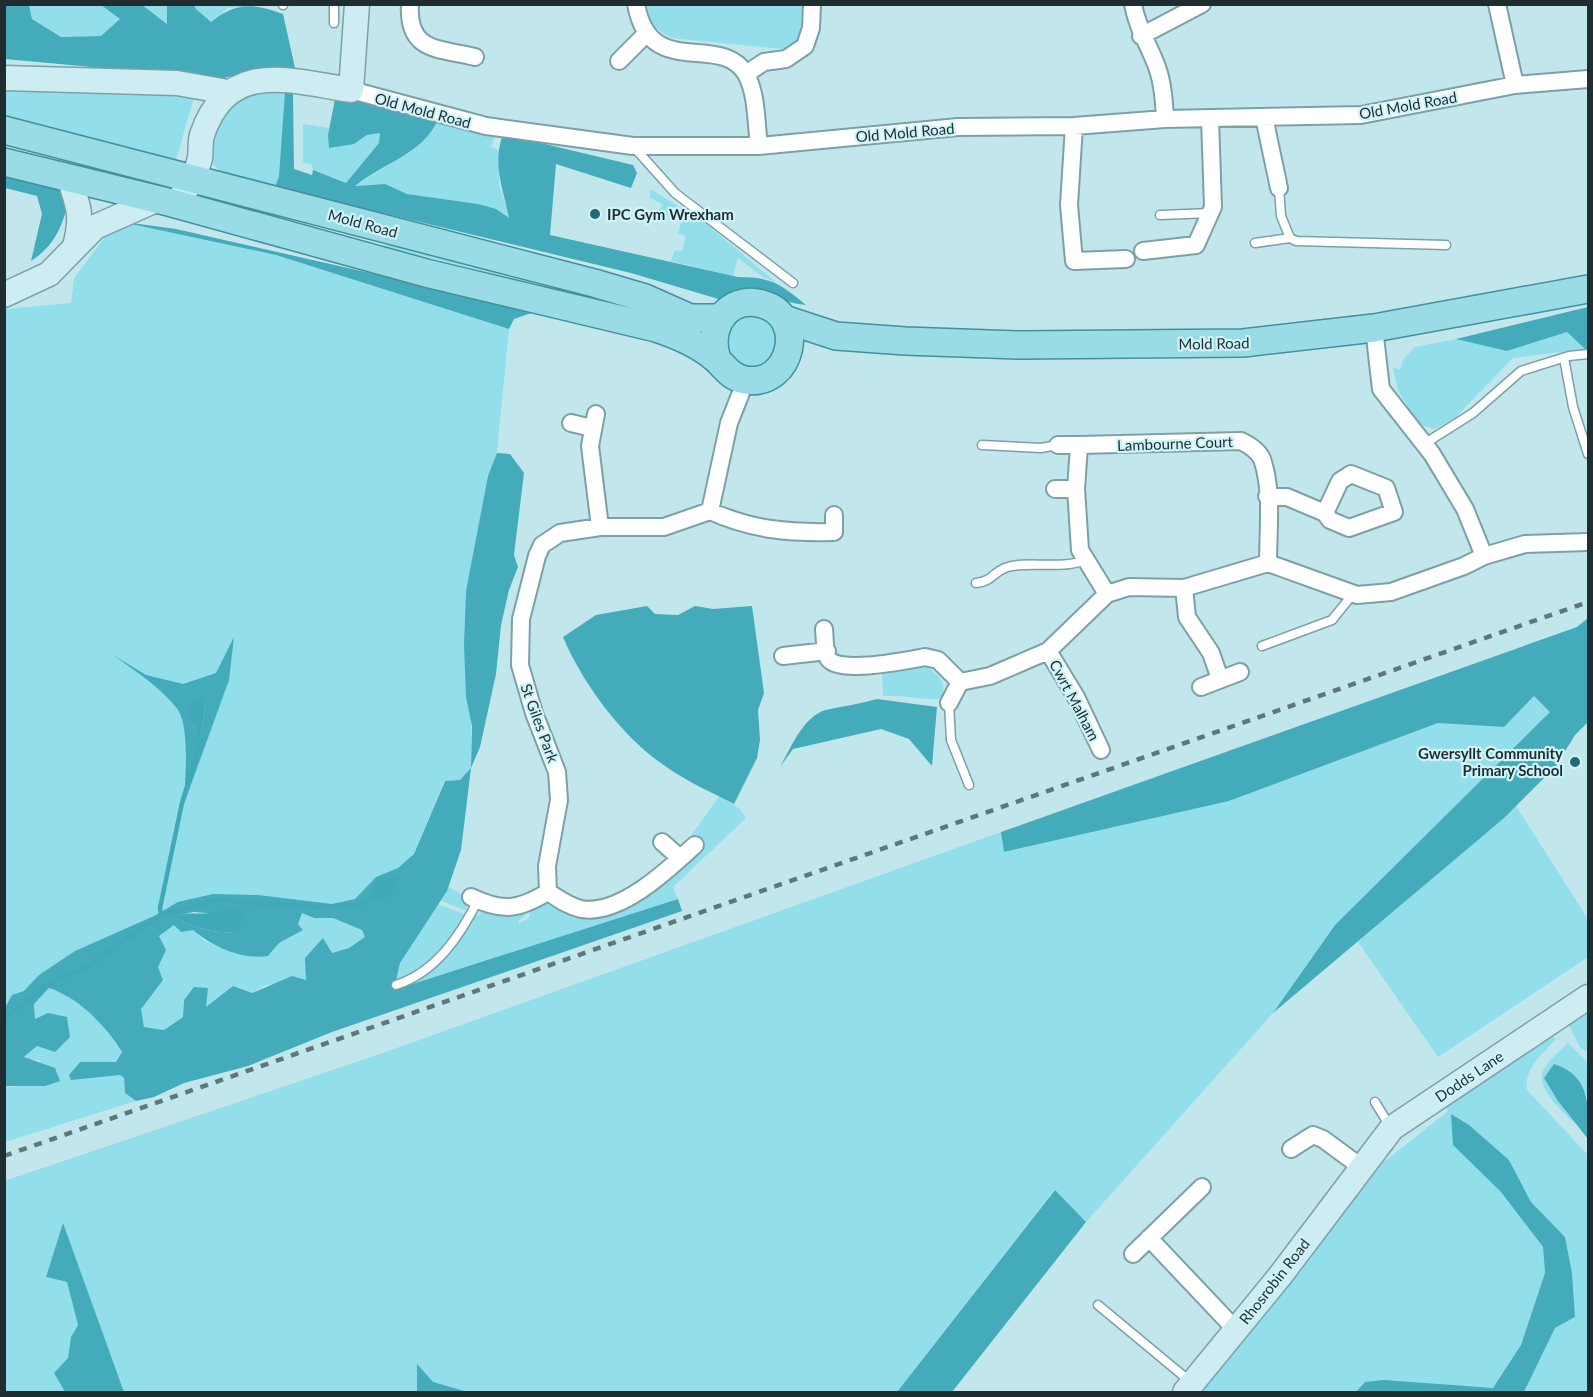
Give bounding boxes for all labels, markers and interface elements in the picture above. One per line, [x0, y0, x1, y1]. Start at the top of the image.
street label: Old Mold Road [1358, 88, 1458, 122]
street label: Old Mold Road [373, 89, 473, 131]
street label: Old Mold Road [855, 119, 955, 145]
street label: Mold Road [326, 205, 400, 241]
place label: IPC Gym Wrexham [607, 205, 734, 223]
marker: IPC Gym Wrexham [588, 207, 602, 221]
street label: Mold Road [1178, 333, 1250, 353]
street label: Lambourne Court [1117, 432, 1234, 454]
street label: Cwrt Malham [1046, 656, 1104, 744]
street label: St Giles Park [517, 681, 563, 765]
place label: Gwersyllt Community Primary School [1418, 744, 1563, 779]
marker: Gwersyllt Community Primary School [1568, 755, 1582, 769]
street label: Dodds Lane [1431, 1047, 1507, 1105]
street label: Rhosrobin Road [1235, 1235, 1313, 1327]

